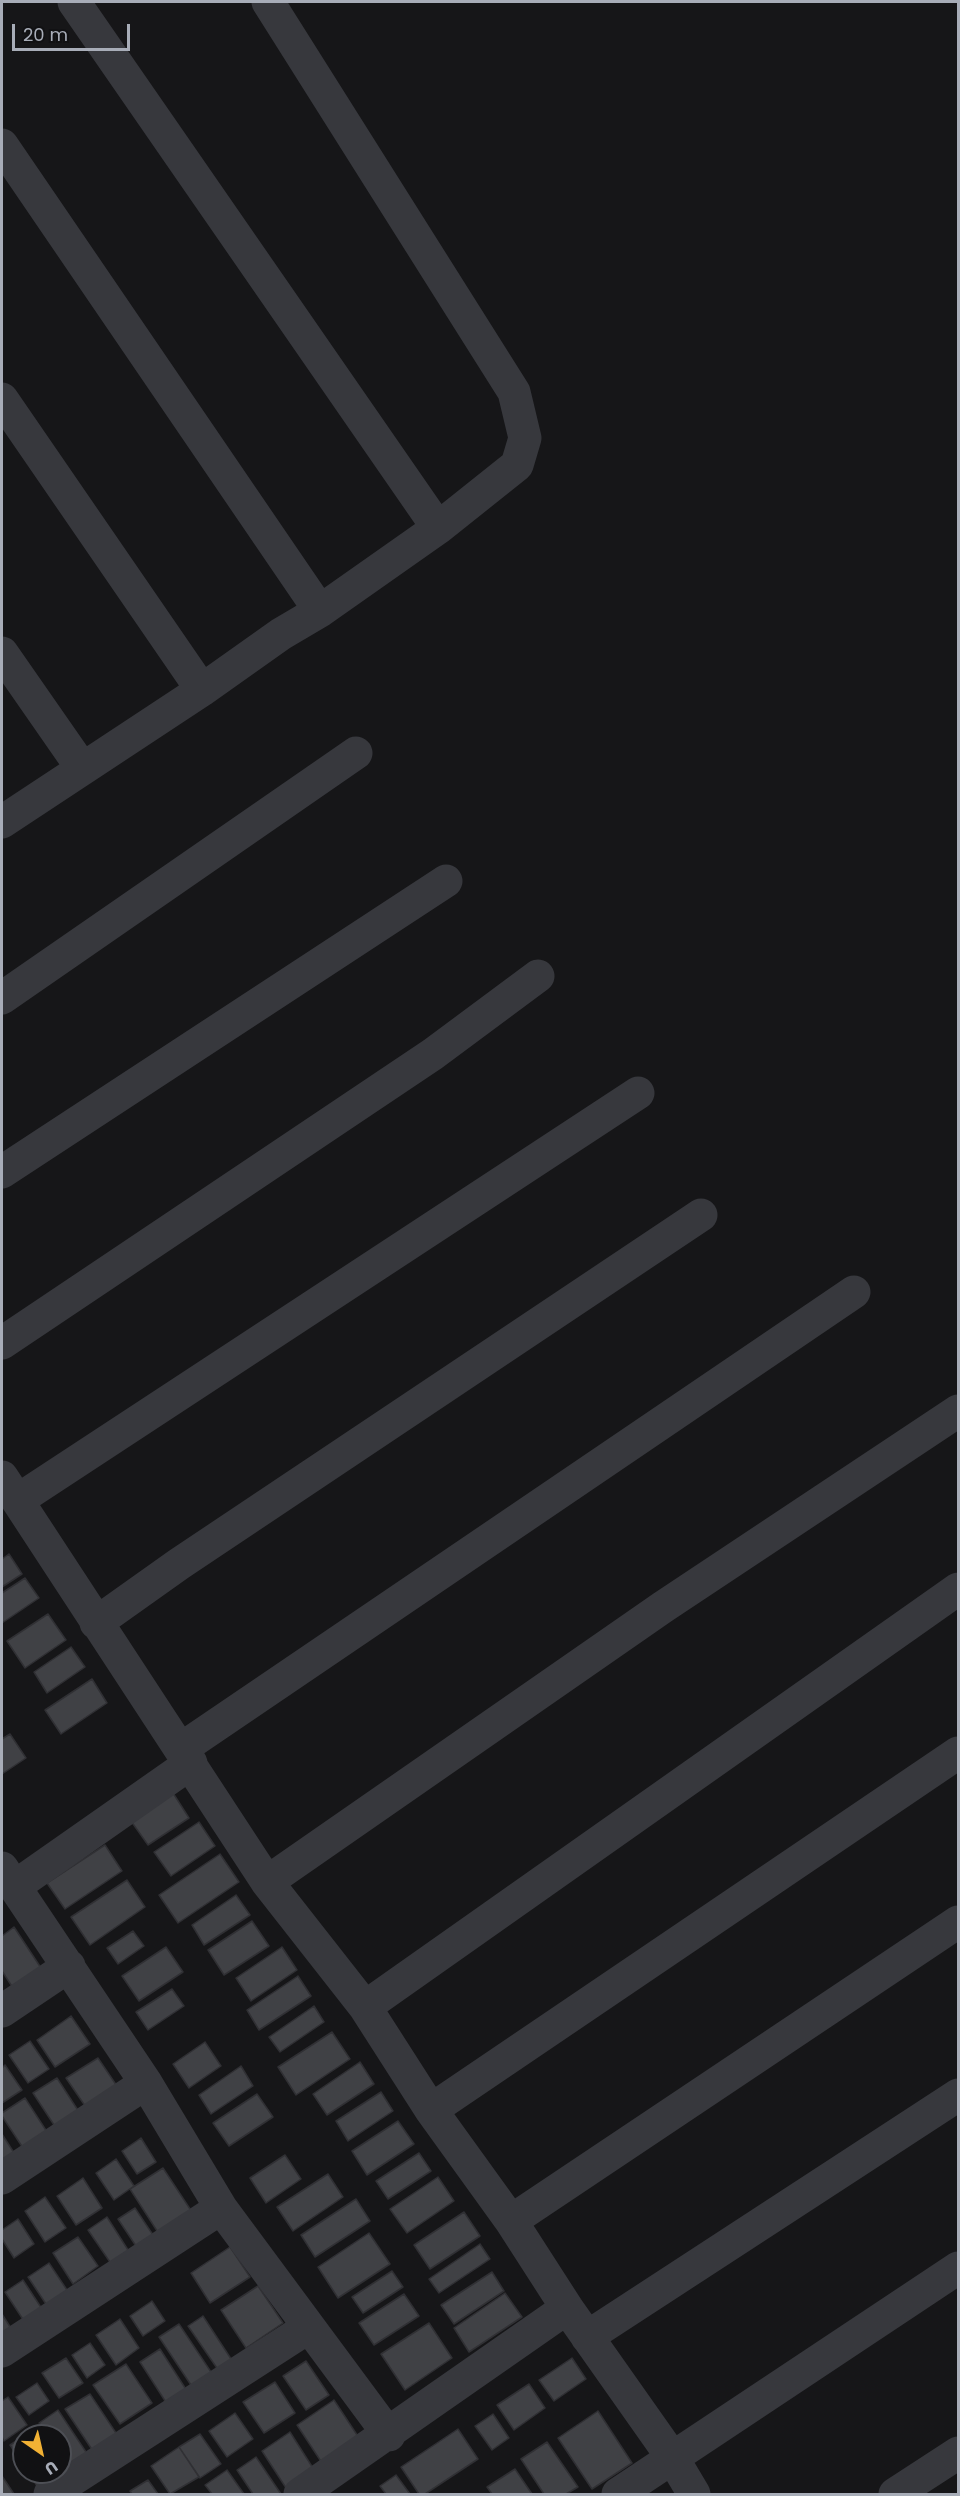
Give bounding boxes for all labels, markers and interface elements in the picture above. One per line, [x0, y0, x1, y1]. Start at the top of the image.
scale bar [15, 12, 134, 50]
text: 20 m [23, 22, 68, 47]
north arrow [12, 2424, 72, 2484]
text: U [40, 2455, 62, 2480]

